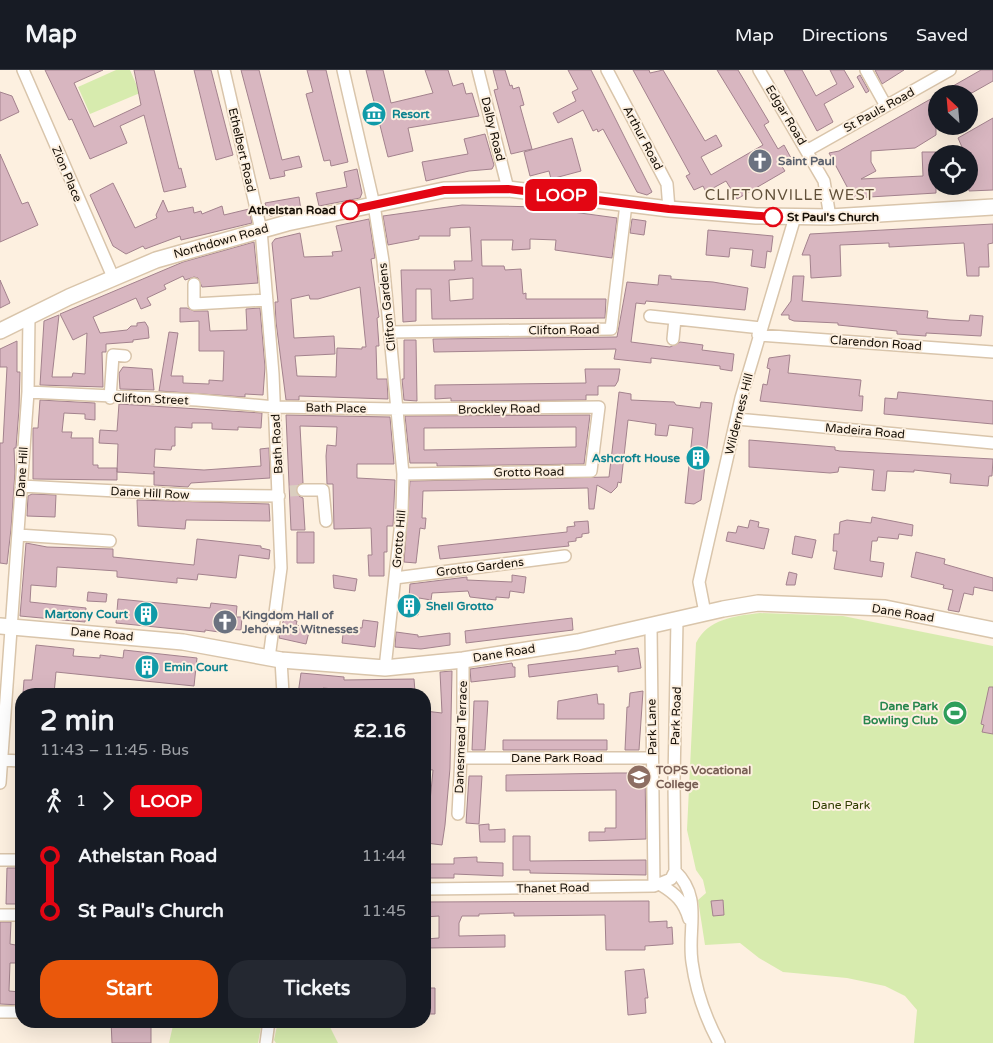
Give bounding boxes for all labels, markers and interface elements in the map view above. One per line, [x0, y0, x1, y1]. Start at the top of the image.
text: Map [25, 20, 77, 49]
text: Map [735, 24, 774, 46]
text: Directions [802, 24, 888, 46]
text: Saved [916, 24, 968, 46]
street label: Edgar Road [763, 83, 809, 147]
street label: St Pauls Road [841, 85, 917, 135]
north arrow [928, 85, 978, 135]
map controls [928, 85, 978, 195]
street label: Dalby Road [478, 95, 508, 163]
museum icon: Resort [361, 101, 387, 127]
street label: Arthur Road [620, 104, 666, 172]
street label: Ethelbert Road [226, 107, 258, 193]
place label: Resort [392, 107, 430, 121]
street label: Zion Place [49, 144, 85, 204]
button: locate [928, 145, 978, 195]
church icon: Saint Paul [747, 148, 773, 174]
place label: Saint Paul [778, 154, 835, 168]
line badge: LOOP [526, 179, 596, 211]
text: LOOP [535, 184, 587, 206]
district label: CLIFTONVILLE WEST [705, 186, 875, 204]
marker: Athelstan Road [340, 200, 360, 220]
place label: Athelstan Road [248, 203, 336, 217]
marker: St Paul's Church [763, 207, 783, 227]
place label: St Paul's Church [787, 210, 879, 224]
street label: Northdown Road [172, 221, 270, 261]
street label: Clifton Gardens [375, 262, 399, 352]
street label: Clifton Road [528, 322, 600, 338]
street label: Clarendon Road [830, 333, 922, 353]
street label: Wilderness Hill [722, 372, 756, 456]
street label: Clifton Street [113, 391, 189, 407]
street label: Bath Place [305, 400, 367, 416]
street label: Brockley Road [458, 401, 540, 417]
street label: Bath Road [268, 414, 286, 474]
street label: Madeira Road [824, 421, 906, 441]
building icon: Ashcroft House [685, 445, 711, 471]
street label: Dane Hill [13, 446, 31, 498]
place label: Ashcroft House [592, 451, 680, 465]
street label: Grotto Road [494, 464, 564, 480]
street label: Dane Hill Row [110, 484, 190, 502]
street label: Grotto Hill [389, 509, 409, 569]
street label: Grotto Gardens [436, 555, 525, 579]
building icon: Shell Grotto [396, 593, 422, 619]
place label: Shell Grotto [426, 599, 494, 613]
building icon: Martony Court [133, 601, 159, 627]
street label: Dane Road [871, 601, 935, 625]
place label: Martony Court [45, 607, 128, 622]
place label: Kingdom Hall of Jehovah's Witnesses [241, 608, 359, 636]
church icon: Kingdom Hall of Jehovah's Witnesses [212, 609, 238, 635]
street label: Dane Road [70, 624, 134, 644]
street label: Dane Road [472, 641, 536, 665]
building icon: Emin Court [134, 654, 160, 680]
place label: Emin Court [164, 660, 228, 674]
street label: Danesmead Terrace [452, 680, 470, 794]
street label: Park Road [668, 686, 684, 746]
street label: Park Lane [645, 698, 659, 755]
place label: Dane Park Bowling Club [863, 699, 938, 728]
sports icon: Dane Park Bowling Club [942, 700, 968, 726]
text: 2 min [40, 704, 115, 738]
text: £2.16 [354, 720, 406, 742]
text: 11:43 – 11:45 · Bus [40, 740, 189, 760]
street label: Dane Park Road [511, 751, 603, 765]
place label: TOPS Vocational College [655, 763, 751, 792]
school or university icon: TOPS Vocational College [626, 764, 652, 790]
icon: walk [40, 787, 68, 815]
icon: forward [94, 787, 122, 815]
text: LOOP [140, 790, 192, 812]
text: 1 [76, 791, 86, 811]
park label: Dane Park [812, 798, 871, 812]
text: Athelstan Road [78, 845, 217, 867]
text: 11:44 [362, 846, 406, 866]
street label: Thanet Road [516, 880, 590, 896]
text: St Paul's Church [78, 900, 224, 922]
text: 11:45 [362, 901, 406, 921]
button: Start [40, 960, 218, 1018]
button: Tickets [228, 960, 406, 1018]

